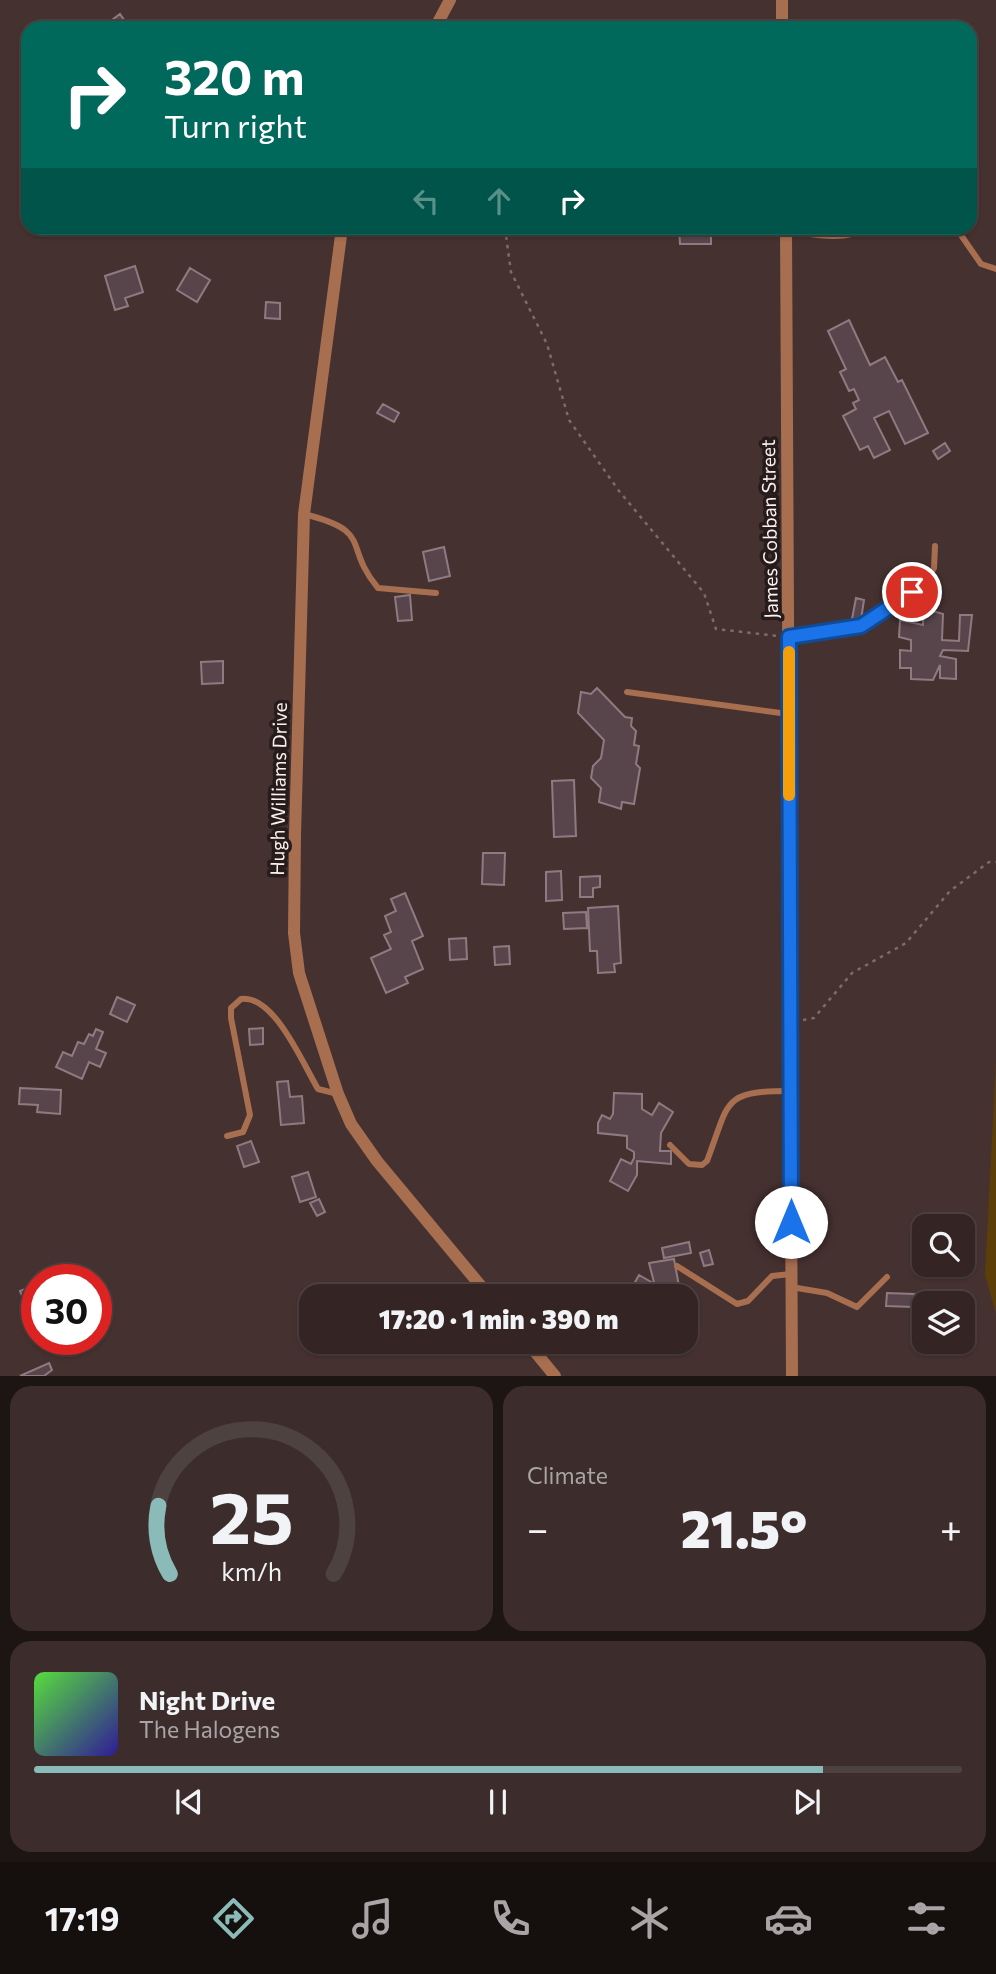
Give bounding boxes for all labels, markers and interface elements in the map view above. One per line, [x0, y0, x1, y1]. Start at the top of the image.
text: 320 m [164, 45, 305, 105]
icon: right [49, 49, 140, 140]
text: Turn right [164, 105, 307, 145]
icon: left [407, 182, 445, 220]
icon: ahead [480, 182, 518, 220]
icon: right [553, 182, 591, 220]
street label: James Cobban Street [756, 439, 782, 619]
pin [882, 562, 942, 622]
icon: arrive [893, 573, 931, 611]
street label: Hugh Williams Drive [265, 702, 291, 876]
position arrow [754, 1185, 828, 1259]
map controls [912, 1214, 975, 1354]
button: search [912, 1214, 975, 1277]
speed limit sign: 30 [21, 1264, 112, 1355]
button: layers [912, 1291, 975, 1354]
text: 17:20 · 1 min · 390 m [379, 1303, 618, 1334]
text: Climate [527, 1461, 608, 1489]
text: 25 [210, 1471, 293, 1560]
text: 21.5° [681, 1495, 807, 1559]
text: − [527, 1504, 549, 1551]
text: + [940, 1504, 962, 1551]
text: km/h [221, 1556, 282, 1586]
text: Night Drive [139, 1684, 275, 1715]
text: The Halogens [139, 1715, 280, 1743]
icon: previous [170, 1783, 208, 1821]
icon: pause [479, 1783, 517, 1821]
icon: next [788, 1783, 826, 1821]
icon: directions [209, 1894, 258, 1943]
icon: music [348, 1894, 397, 1943]
icon: phone [486, 1894, 535, 1943]
icon: climate [625, 1894, 674, 1943]
icon: car [764, 1894, 813, 1943]
icon: filters [902, 1894, 951, 1943]
text: 17:19 [45, 1898, 120, 1938]

